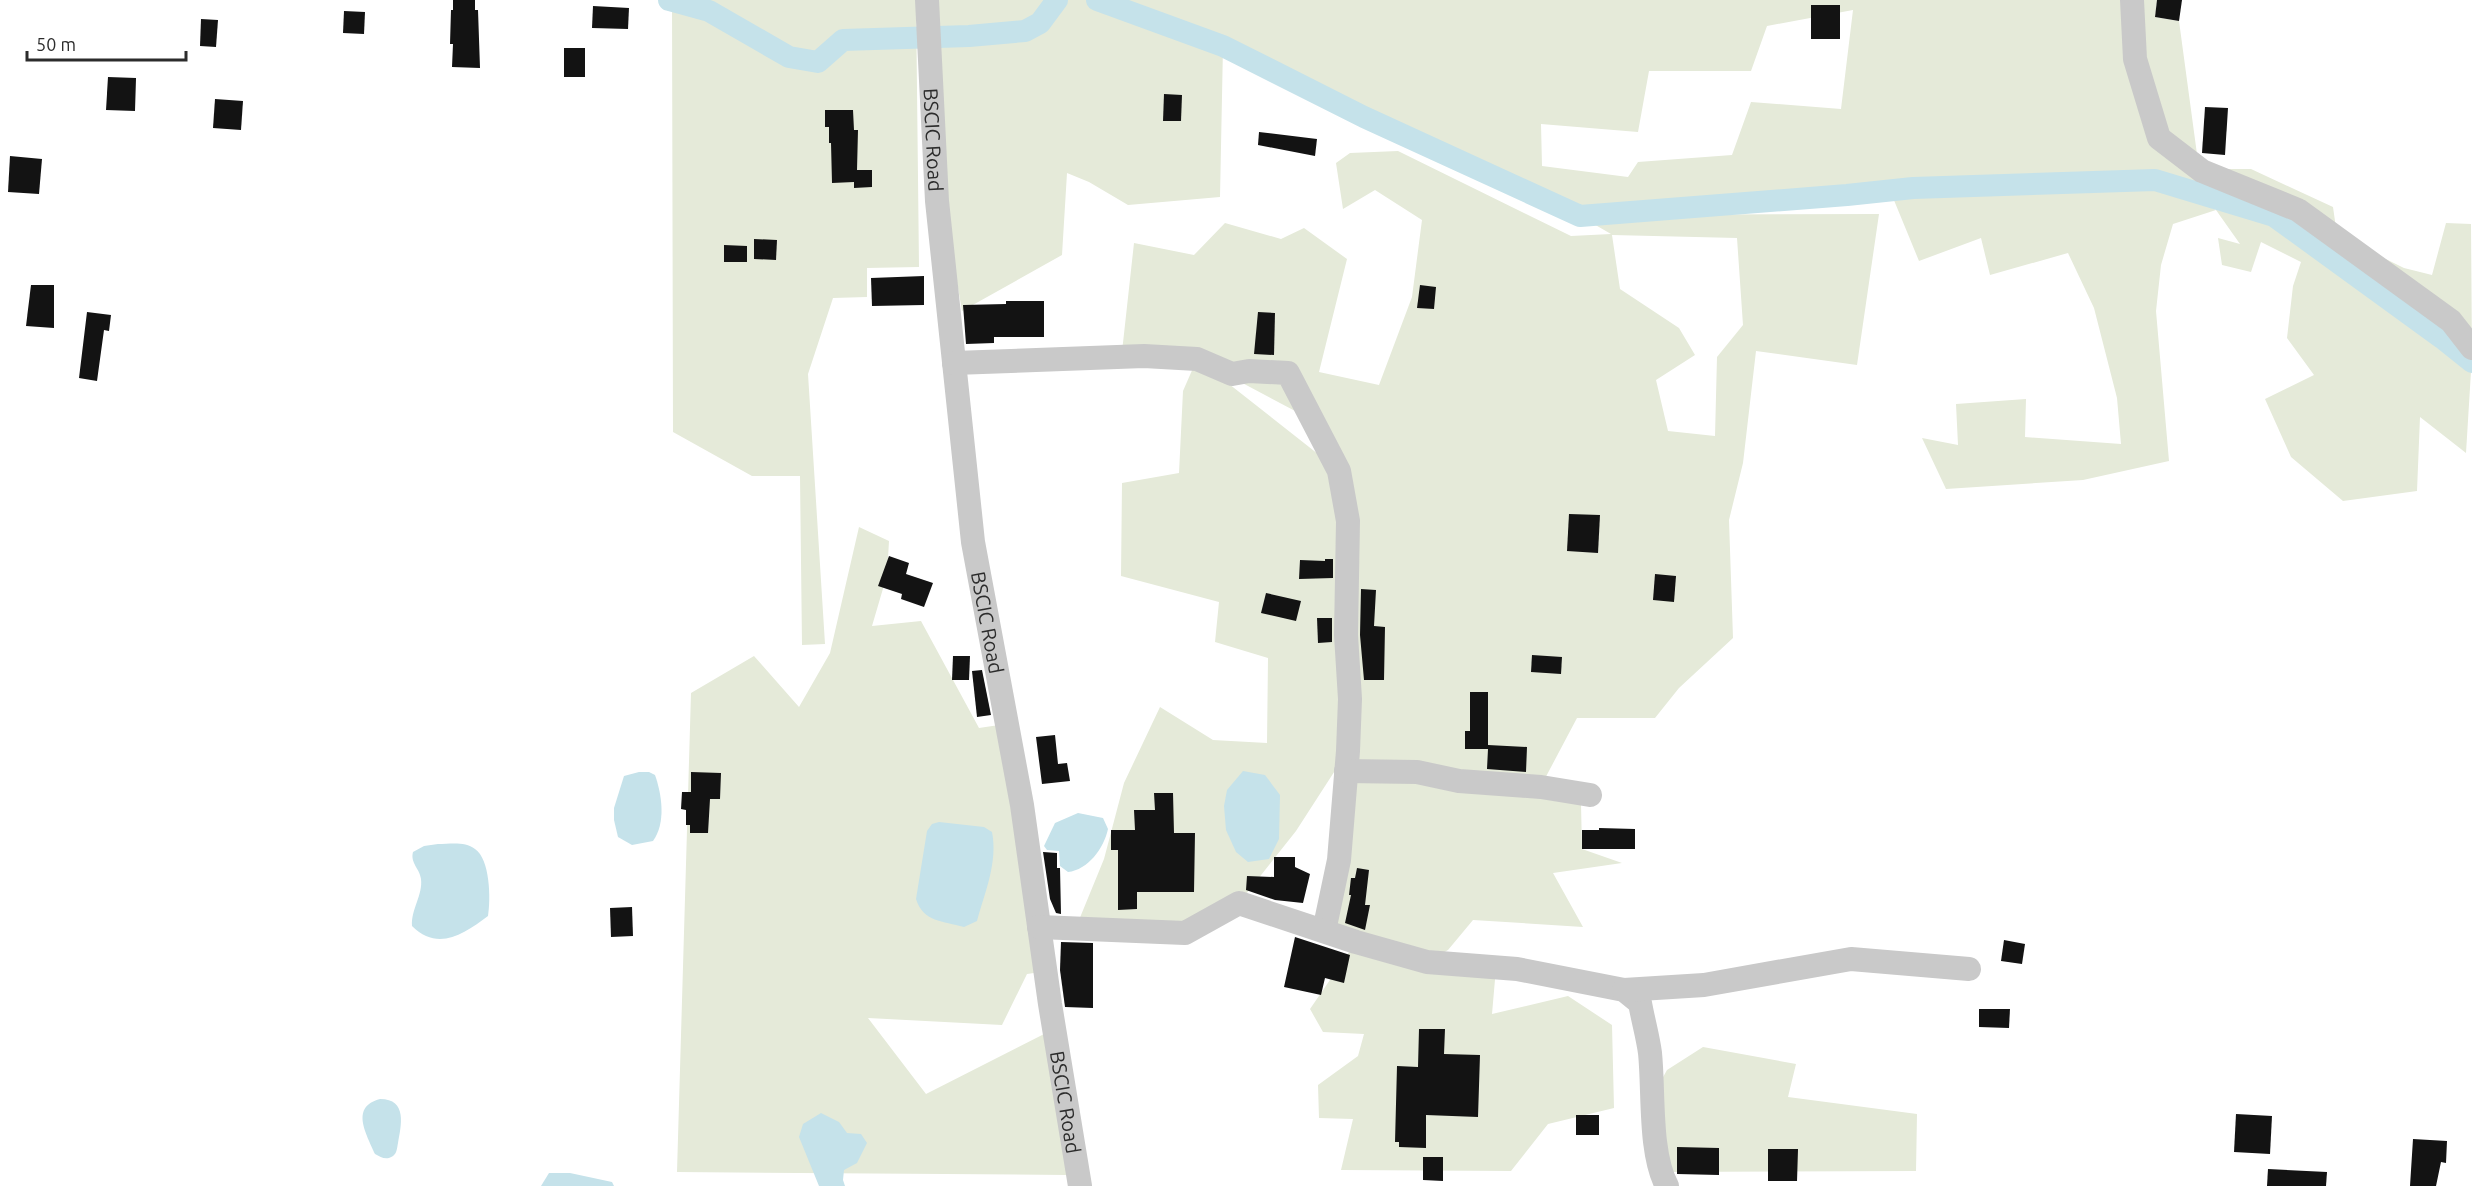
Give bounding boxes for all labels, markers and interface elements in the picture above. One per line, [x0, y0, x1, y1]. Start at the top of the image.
scale bar [27, 24, 186, 62]
text: 50 m [36, 34, 76, 54]
street label: BSCIC Road [920, 88, 948, 192]
street label: BSCIC Road [967, 569, 1009, 675]
street label: BSCIC Road [1046, 1049, 1086, 1155]

